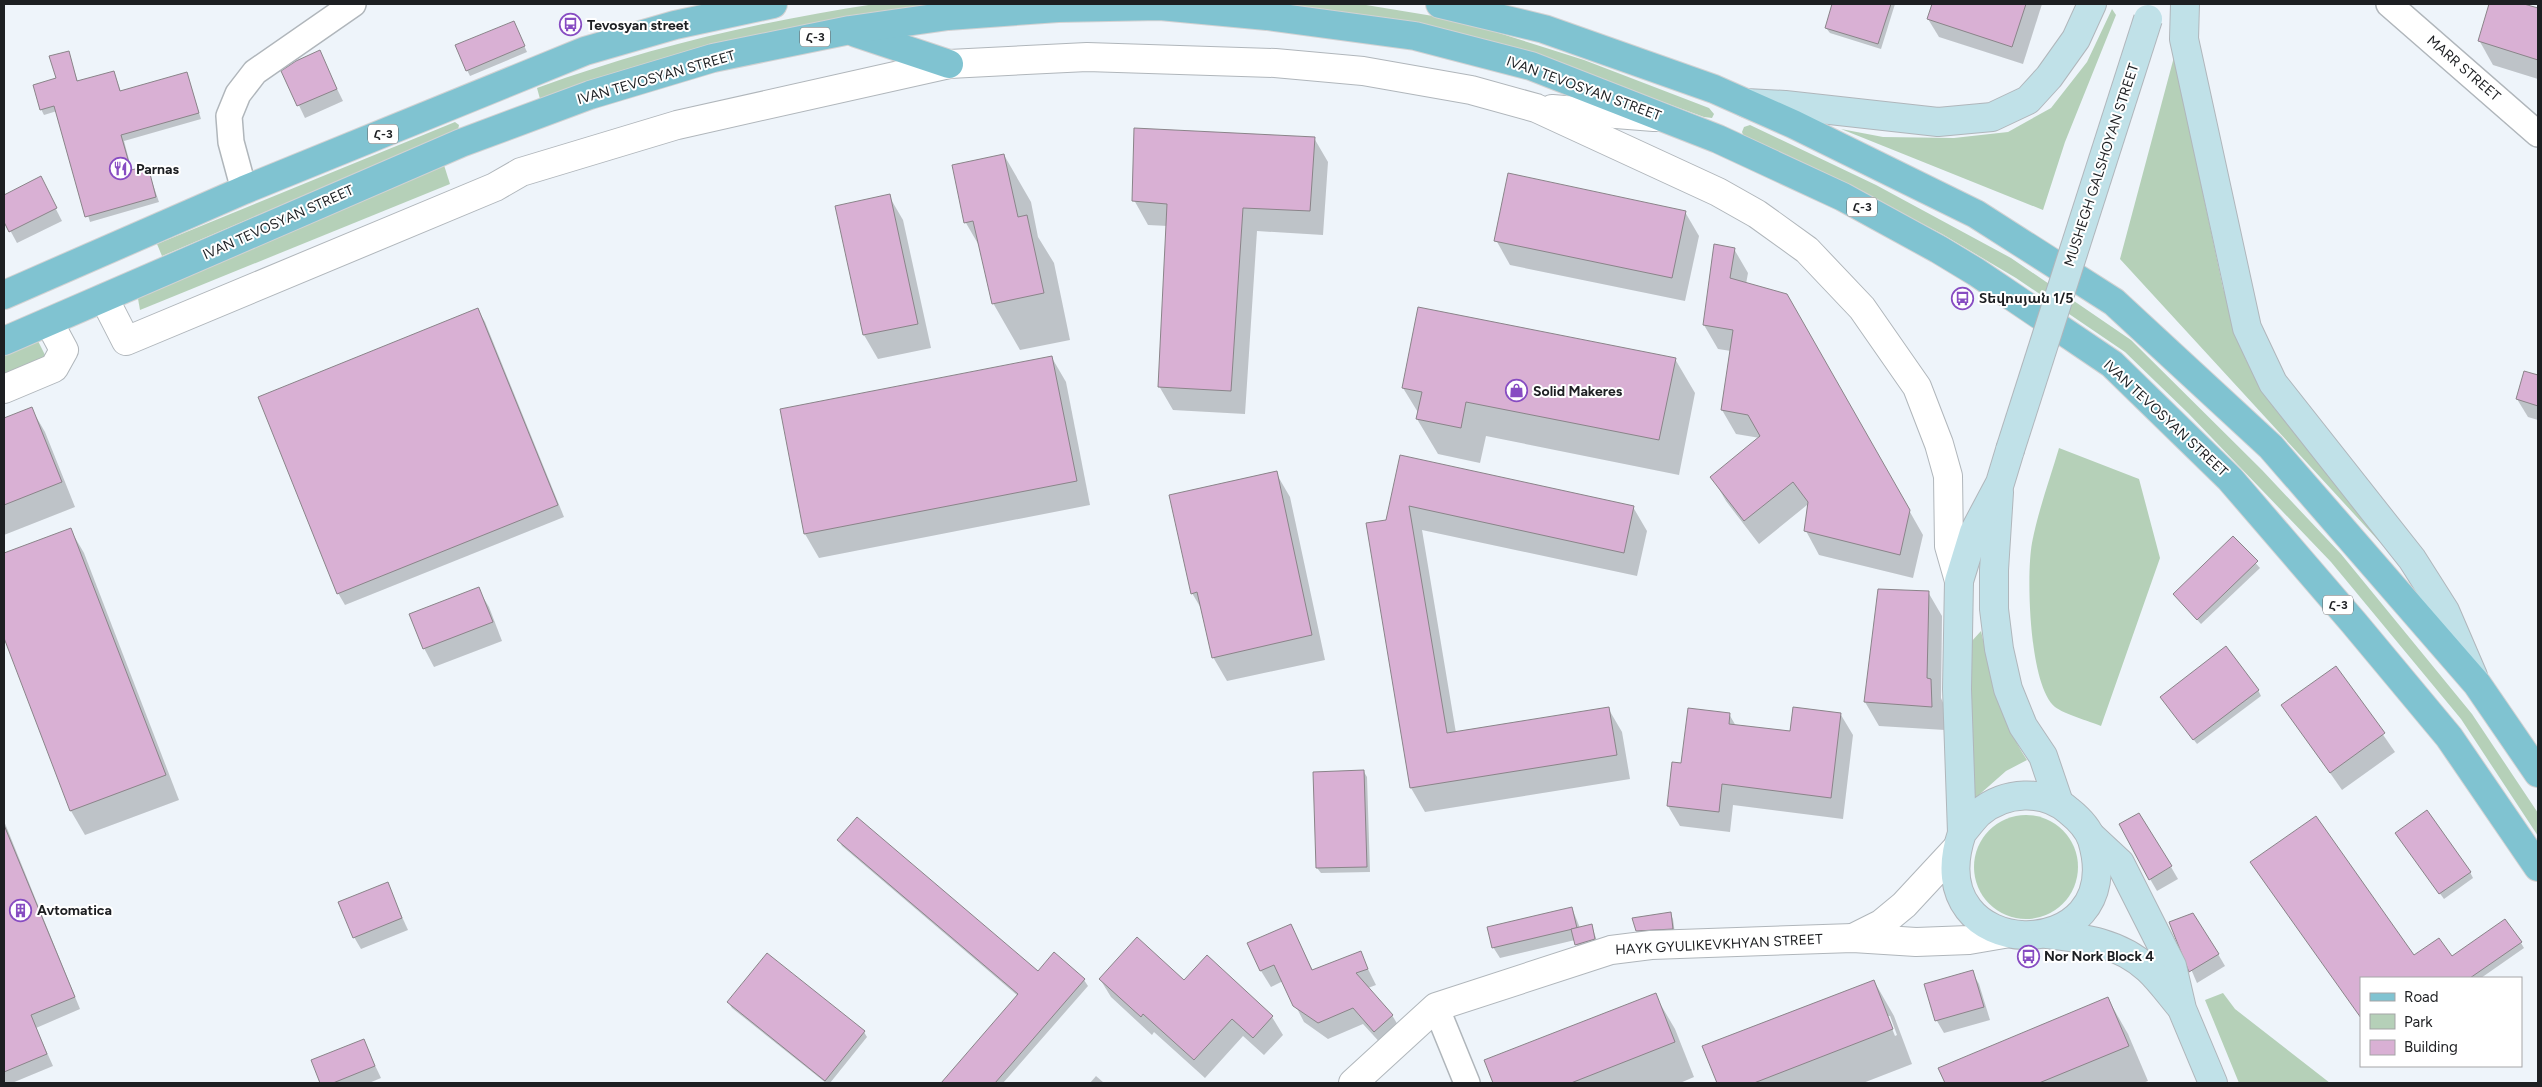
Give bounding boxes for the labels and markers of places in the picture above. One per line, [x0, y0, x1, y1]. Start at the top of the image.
bus stop icon: Tevosyan street [559, 13, 583, 37]
place label: Tevosyan street [587, 17, 689, 34]
restaurant icon: Parnas [108, 157, 132, 181]
place label: Parnas [136, 161, 179, 178]
bus stop icon: Տեվոսյան 1/5 [1951, 286, 1975, 310]
place label: Տեվոսյան 1/5 [1979, 290, 2073, 307]
shop icon: Solid Makeres [1505, 379, 1529, 403]
place label: Solid Makeres [1533, 383, 1623, 400]
building icon: Avtomatica [9, 898, 33, 922]
place label: Avtomatica [37, 902, 112, 919]
bus stop icon: Nor Nork Block 4 [2016, 944, 2040, 968]
place label: Nor Nork Block 4 [2044, 948, 2154, 965]

